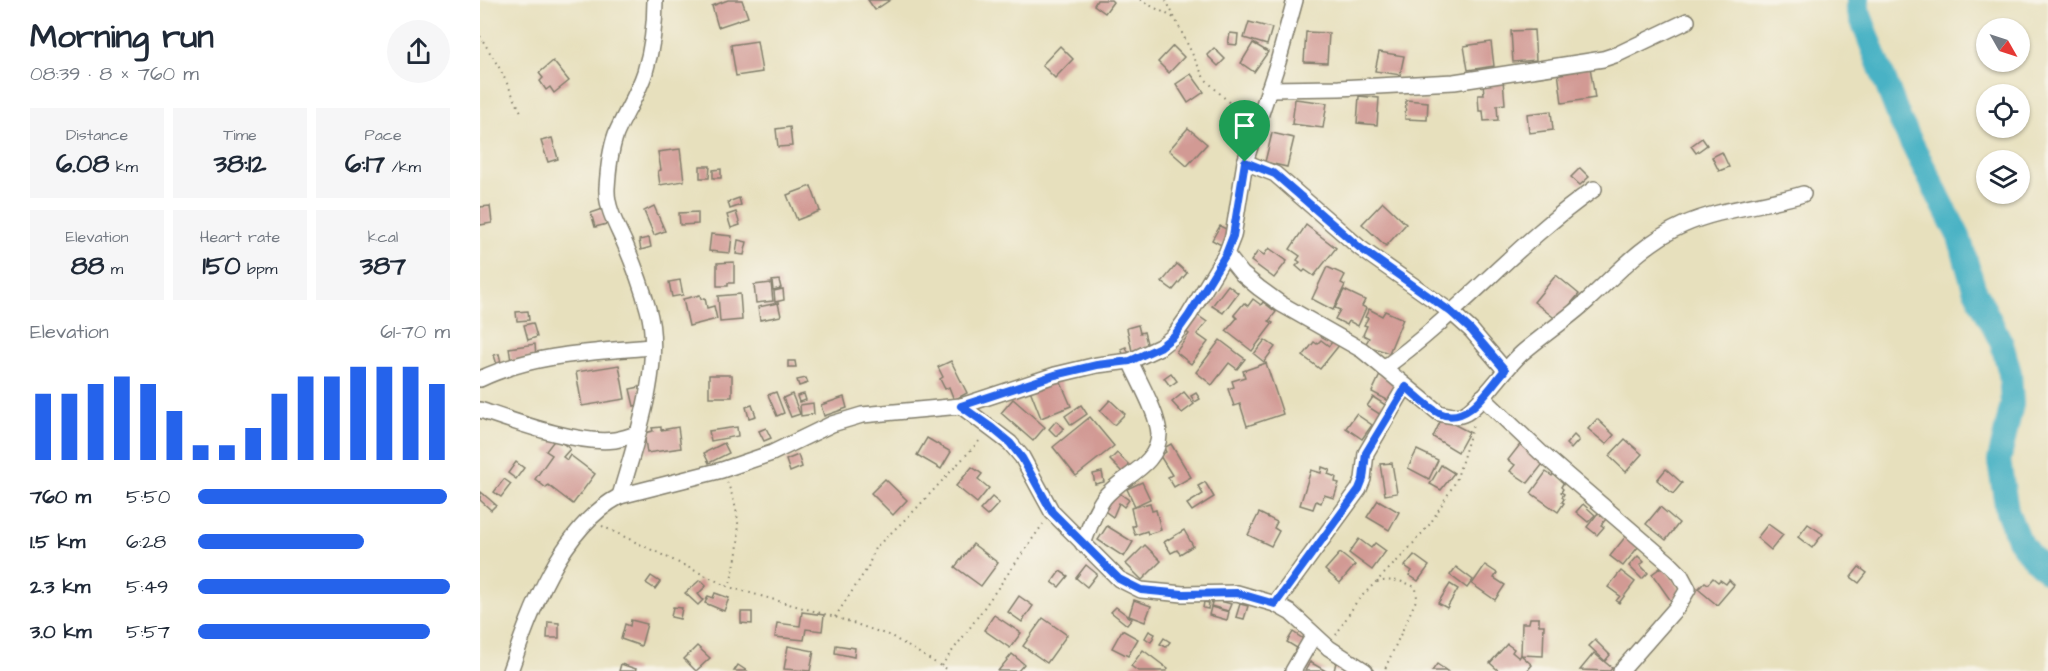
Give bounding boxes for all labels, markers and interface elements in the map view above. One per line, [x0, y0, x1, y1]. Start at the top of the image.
text: Morning run [30, 14, 214, 60]
north arrow [1976, 18, 2030, 72]
map controls [1976, 18, 2030, 204]
button: share [387, 20, 450, 83]
text: 08:39 · 8 × 760 m [30, 60, 199, 88]
button: locate [1976, 84, 2030, 138]
pin [1219, 100, 1270, 162]
icon: arrive [1228, 109, 1261, 142]
text: Distance [66, 124, 128, 146]
text: Time [223, 124, 257, 146]
text: Pace [364, 124, 402, 146]
text: 6.08 [56, 146, 109, 182]
text: 38:12 [214, 146, 266, 182]
text: 6:17 [345, 146, 385, 182]
button: layers [1976, 150, 2030, 204]
text: km [109, 156, 138, 178]
text: /km [385, 156, 421, 178]
text: Elevation [66, 226, 128, 248]
text: Heart rate [200, 226, 280, 248]
text: kcal [368, 226, 398, 248]
text: 88 [71, 248, 104, 284]
text: 150 [203, 248, 241, 284]
text: 387 [360, 248, 406, 284]
text: m [104, 258, 123, 280]
text: bpm [241, 258, 277, 280]
text: Elevation [30, 318, 109, 346]
text: 61–70 m [380, 318, 450, 346]
text: 760 m [30, 483, 91, 511]
text: 5:50 [126, 483, 170, 511]
text: 1.5 km [30, 528, 85, 556]
text: 6:28 [126, 528, 166, 556]
text: 2.3 km [30, 573, 90, 601]
text: 5:49 [126, 573, 169, 601]
text: 3.0 km [30, 618, 91, 646]
text: 5:57 [126, 618, 170, 646]

